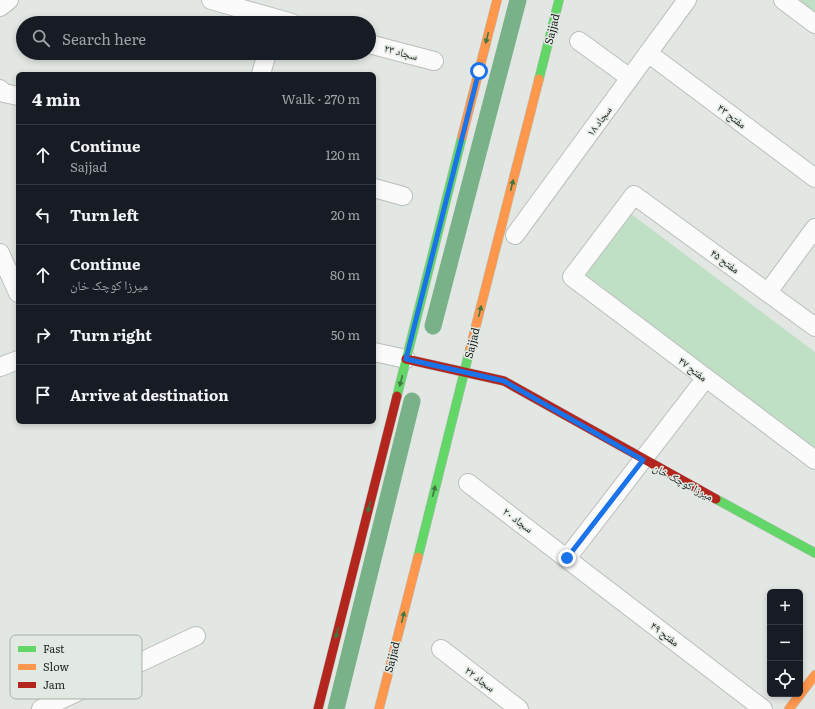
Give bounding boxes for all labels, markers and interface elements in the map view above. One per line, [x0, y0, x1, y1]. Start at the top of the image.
street label: Sajjad [539, 11, 563, 46]
search box [16, 16, 376, 60]
icon: search [30, 27, 52, 49]
text: Search here [62, 27, 146, 50]
one-way arrow [484, 32, 490, 44]
street label: سجاد ۲۳ [383, 39, 420, 63]
route start [470, 62, 488, 80]
text: 4 min [32, 86, 81, 111]
text: Walk · 270 m [281, 89, 360, 108]
street label: مفتح ۴۳ [715, 99, 750, 131]
street label: سجاد ۱۸ [582, 102, 615, 139]
text: Continue [70, 134, 140, 157]
icon: ahead [32, 144, 54, 166]
text: 120 m [325, 145, 360, 164]
text: Sajjad [70, 157, 107, 176]
one-way arrow [509, 178, 515, 190]
text: Turn left [70, 203, 139, 226]
icon: left [32, 204, 54, 226]
text: 20 m [331, 205, 360, 224]
street label: مفتح ۴۵ [708, 244, 743, 276]
text: Continue [70, 252, 140, 275]
icon: ahead [32, 264, 54, 286]
text: 80 m [330, 265, 360, 284]
text: میرزا کوچک خان [70, 275, 148, 294]
one-way arrow [478, 304, 484, 317]
text: Turn right [70, 323, 152, 346]
icon: right [32, 324, 54, 346]
text: 50 m [331, 325, 360, 344]
street label: Sajjad [459, 325, 483, 360]
street label: مفتح ۴۷ [676, 352, 711, 384]
one-way arrow [397, 375, 403, 387]
text: Arrive at destination [70, 383, 229, 406]
icon: arrive [32, 384, 54, 406]
street label: میرزا کوچک خان [651, 459, 716, 504]
one-way arrow [431, 485, 437, 497]
one-way arrow [366, 501, 372, 513]
street label: سجاد ۲۰ [500, 503, 537, 536]
route end [558, 549, 576, 567]
map controls [767, 589, 803, 697]
button: + [767, 589, 803, 625]
one-way arrow [400, 611, 406, 623]
street label: مفتح ۴۹ [648, 617, 683, 649]
button: − [767, 625, 803, 661]
one-way arrow [334, 627, 340, 639]
legend [10, 635, 142, 699]
street label: Sajjad [379, 639, 403, 674]
text: Fast [43, 640, 65, 656]
text: Slow [43, 658, 69, 674]
button: locate [767, 661, 803, 697]
street label: سجاد ۲۲ [462, 662, 499, 695]
text: Jam [43, 676, 66, 692]

